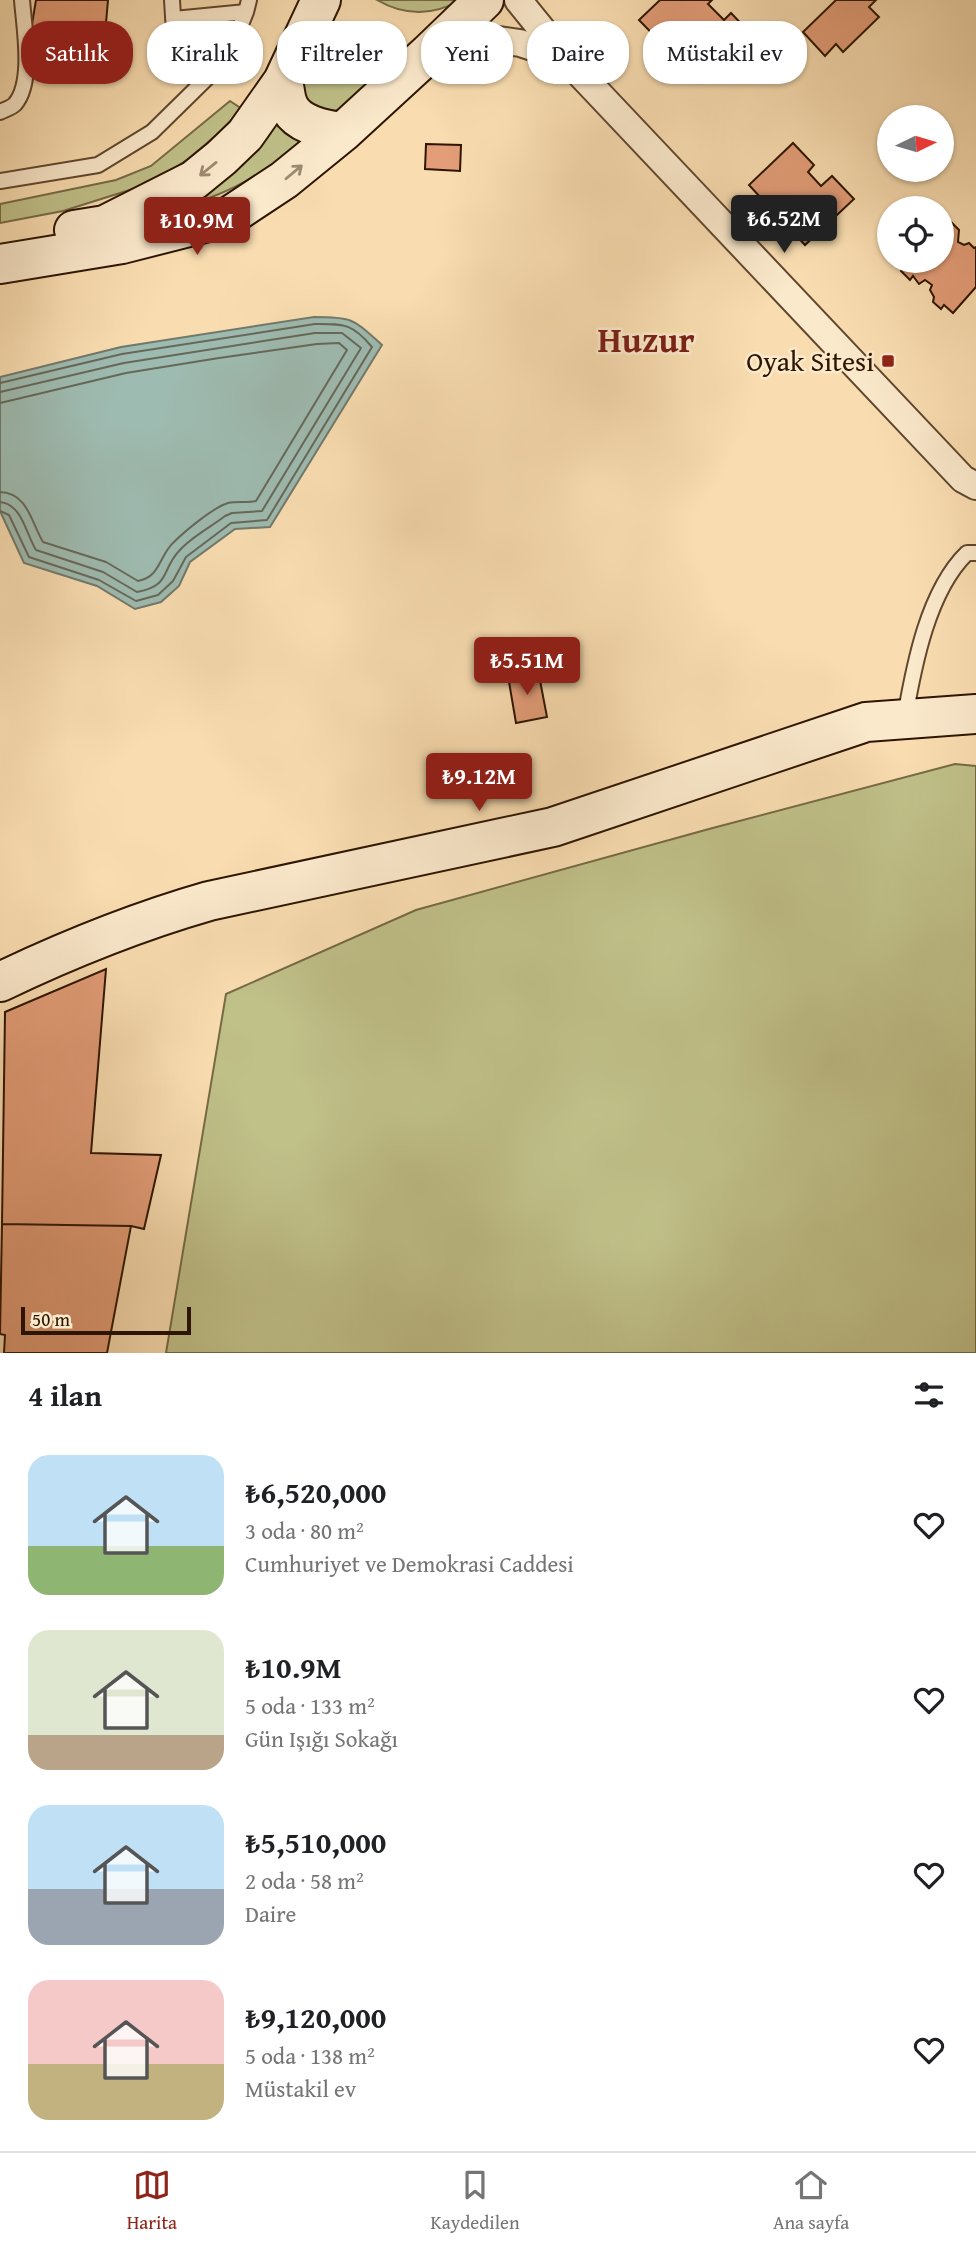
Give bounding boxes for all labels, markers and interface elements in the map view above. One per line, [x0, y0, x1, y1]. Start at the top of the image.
chip: Satılık [21, 21, 133, 84]
chip: Kiralık [147, 21, 263, 84]
chip: Filtreler [277, 21, 407, 84]
chip: Yeni [421, 21, 513, 84]
chip: Daire [527, 21, 629, 84]
chip: Müstakil ev [643, 21, 807, 84]
north arrow [877, 105, 954, 182]
map controls [877, 105, 954, 273]
one-way arrow [199, 162, 217, 177]
one-way arrow [285, 164, 303, 180]
pin: ₺6.52M [727, 196, 841, 255]
button: locate [877, 196, 954, 273]
pin: ₺10.9M [140, 198, 254, 257]
text: ₺6.52M [747, 201, 821, 234]
text: ₺10.9M [160, 203, 234, 236]
district label: Huzur [597, 314, 695, 365]
place label: Oyak Sitesi [746, 340, 874, 381]
marker: Oyak Sitesi [880, 353, 896, 369]
pin: ₺5.51M [470, 638, 584, 697]
text: ₺5.51M [490, 643, 564, 676]
pin: ₺9.12M [422, 754, 536, 813]
text: ₺9.12M [442, 759, 516, 792]
scale bar [21, 1304, 191, 1336]
text: 50 m [32, 1305, 70, 1333]
text: 4 ilan [28, 1373, 102, 1417]
icon: filters [910, 1376, 948, 1414]
text: ₺6,520,000 [245, 1470, 386, 1514]
icon: home [84, 1483, 168, 1567]
icon: heart [910, 1506, 948, 1544]
text: 3 oda · 80 m² [245, 1514, 364, 1547]
text: Cumhuriyet ve Demokrasi Caddesi [245, 1547, 574, 1580]
text: ₺10.9M [245, 1645, 341, 1689]
icon: home [84, 1658, 168, 1742]
icon: heart [910, 1681, 948, 1719]
text: 5 oda · 133 m² [245, 1689, 375, 1722]
text: Gün Işığı Sokağı [245, 1722, 398, 1755]
text: ₺5,510,000 [245, 1820, 386, 1864]
icon: home [84, 1833, 168, 1917]
icon: heart [910, 1856, 948, 1894]
text: 2 oda · 58 m² [245, 1864, 364, 1897]
text: Daire [245, 1897, 296, 1930]
text: ₺9,120,000 [245, 1995, 386, 2039]
icon: home [84, 2008, 168, 2092]
icon: heart [910, 2031, 948, 2069]
text: 5 oda · 138 m² [245, 2039, 375, 2072]
text: Müstakil ev [245, 2072, 356, 2105]
tab: Harita [127, 2166, 177, 2236]
tab: Kaydedilen [430, 2166, 520, 2236]
tab: Ana sayfa [773, 2166, 849, 2236]

